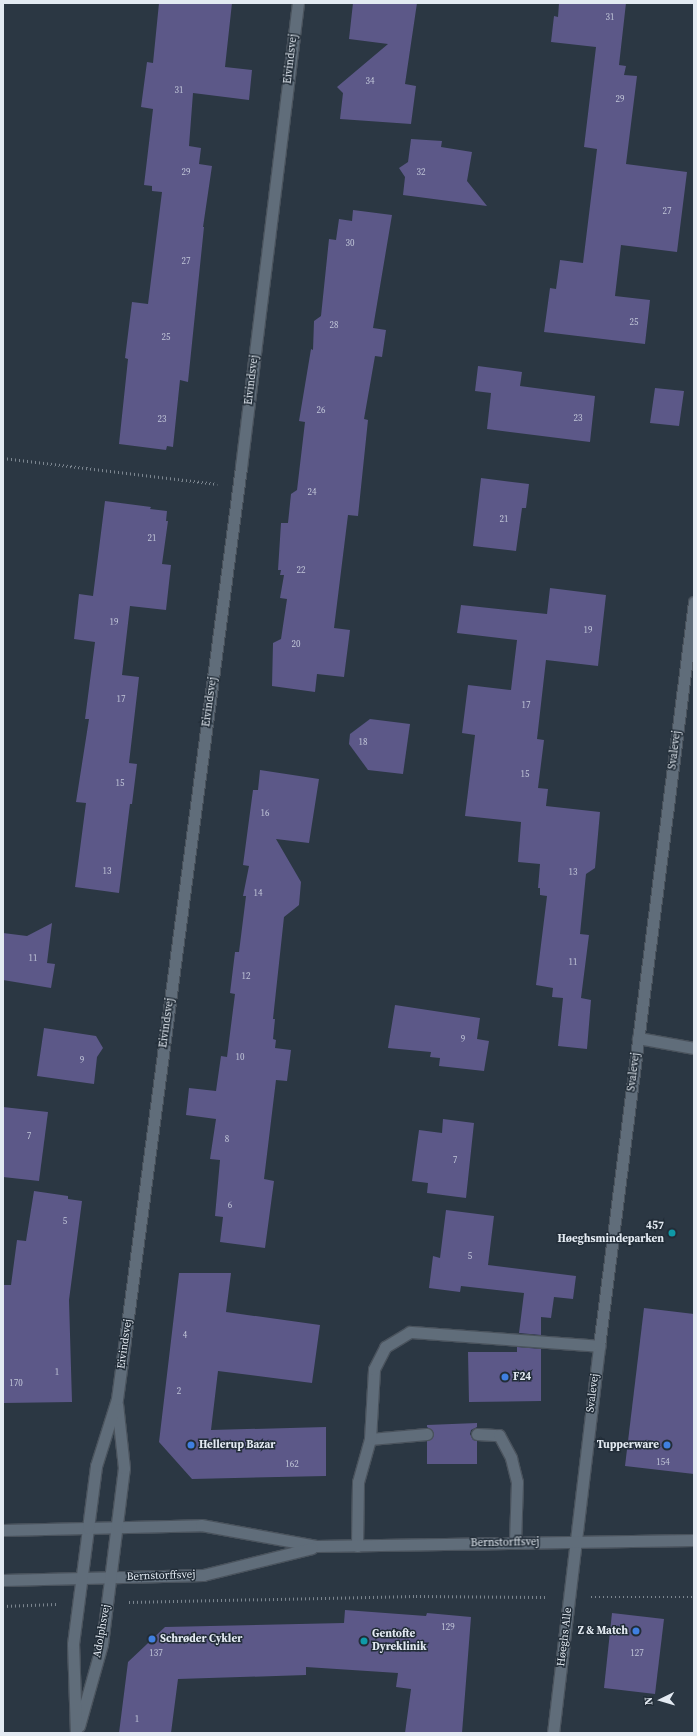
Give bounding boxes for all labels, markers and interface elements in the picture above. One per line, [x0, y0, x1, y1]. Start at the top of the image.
house number: 31 [606, 12, 614, 22]
street label: Eivindsvej [281, 33, 301, 85]
house number: 34 [366, 76, 374, 86]
house number: 31 [175, 85, 183, 95]
house number: 29 [616, 94, 624, 104]
house number: 29 [182, 167, 190, 177]
house number: 32 [417, 167, 425, 177]
house number: 27 [663, 206, 671, 216]
house number: 30 [346, 238, 354, 248]
house number: 27 [182, 256, 190, 266]
house number: 25 [630, 317, 638, 327]
house number: 28 [330, 320, 338, 330]
house number: 25 [162, 332, 170, 342]
street label: Eivindsvej [242, 354, 262, 406]
house number: 26 [317, 405, 325, 415]
house number: 23 [574, 413, 582, 423]
house number: 23 [158, 414, 166, 424]
house number: 24 [308, 487, 316, 497]
house number: 21 [500, 514, 508, 524]
house number: 21 [148, 533, 156, 543]
house number: 22 [297, 565, 305, 575]
house number: 19 [110, 617, 118, 627]
house number: 19 [584, 625, 592, 635]
house number: 20 [292, 639, 300, 649]
street label: Eivindsvej [200, 676, 220, 728]
house number: 17 [117, 694, 125, 704]
house number: 17 [522, 700, 530, 710]
street label: Svalevej [666, 730, 684, 770]
house number: 18 [359, 737, 367, 747]
house number: 15 [521, 769, 529, 779]
house number: 15 [116, 778, 124, 788]
house number: 16 [261, 808, 269, 818]
house number: 13 [103, 866, 111, 876]
house number: 13 [569, 867, 577, 877]
house number: 14 [254, 888, 262, 898]
house number: 11 [29, 953, 37, 963]
house number: 11 [569, 957, 577, 967]
house number: 12 [242, 971, 250, 981]
street label: Eivindsvej [157, 997, 177, 1049]
house number: 9 [461, 1034, 465, 1044]
house number: 10 [236, 1052, 244, 1062]
street label: Svalevej [625, 1052, 643, 1092]
house number: 9 [80, 1055, 84, 1065]
house number: 7 [27, 1131, 31, 1141]
house number: 8 [225, 1134, 229, 1144]
house number: 7 [453, 1155, 457, 1165]
house number: 6 [228, 1200, 232, 1210]
house number: 5 [63, 1216, 67, 1226]
place label: 457 Høeghsmindeparken [558, 1220, 664, 1246]
marker: 457 Høeghsmindeparken [667, 1228, 677, 1238]
house number: 5 [468, 1251, 472, 1261]
street label: Eivindsvej [115, 1318, 135, 1370]
house number: 4 [183, 1330, 187, 1340]
house number: 1 [55, 1367, 59, 1377]
place label: F24 [513, 1370, 531, 1384]
marker: F24 [500, 1372, 510, 1382]
street label: Svalevej [584, 1373, 602, 1413]
house number: 170 [9, 1378, 23, 1388]
house number: 2 [177, 1386, 181, 1396]
place label: Hellerup Bazar [199, 1438, 275, 1452]
place label: Tupperware [597, 1438, 659, 1452]
marker: Hellerup Bazar [186, 1440, 196, 1450]
marker: Tupperware [662, 1440, 672, 1450]
house number: 154 [656, 1457, 670, 1467]
house number: 162 [285, 1459, 299, 1469]
street label: Bernstorffsvej [470, 1536, 540, 1550]
street label: Bernstorffsvej [126, 1568, 196, 1584]
street label: Adolphsvej [91, 1603, 113, 1659]
street label: Høeghs Alle [555, 1607, 575, 1667]
house number: 129 [441, 1622, 455, 1632]
place label: Z & Match [578, 1624, 628, 1638]
marker: Z & Match [631, 1626, 641, 1636]
place label: Gentofte Dyreklinik [372, 1628, 427, 1654]
place label: Schrøder Cykler [160, 1632, 242, 1646]
marker: Schrøder Cykler [147, 1634, 157, 1644]
marker: Gentofte Dyreklinik [359, 1636, 369, 1646]
house number: 137 [149, 1648, 163, 1658]
house number: 127 [630, 1648, 644, 1658]
north arrow [641, 1680, 681, 1720]
text: N [641, 1696, 656, 1706]
house number: 1 [135, 1714, 139, 1724]

